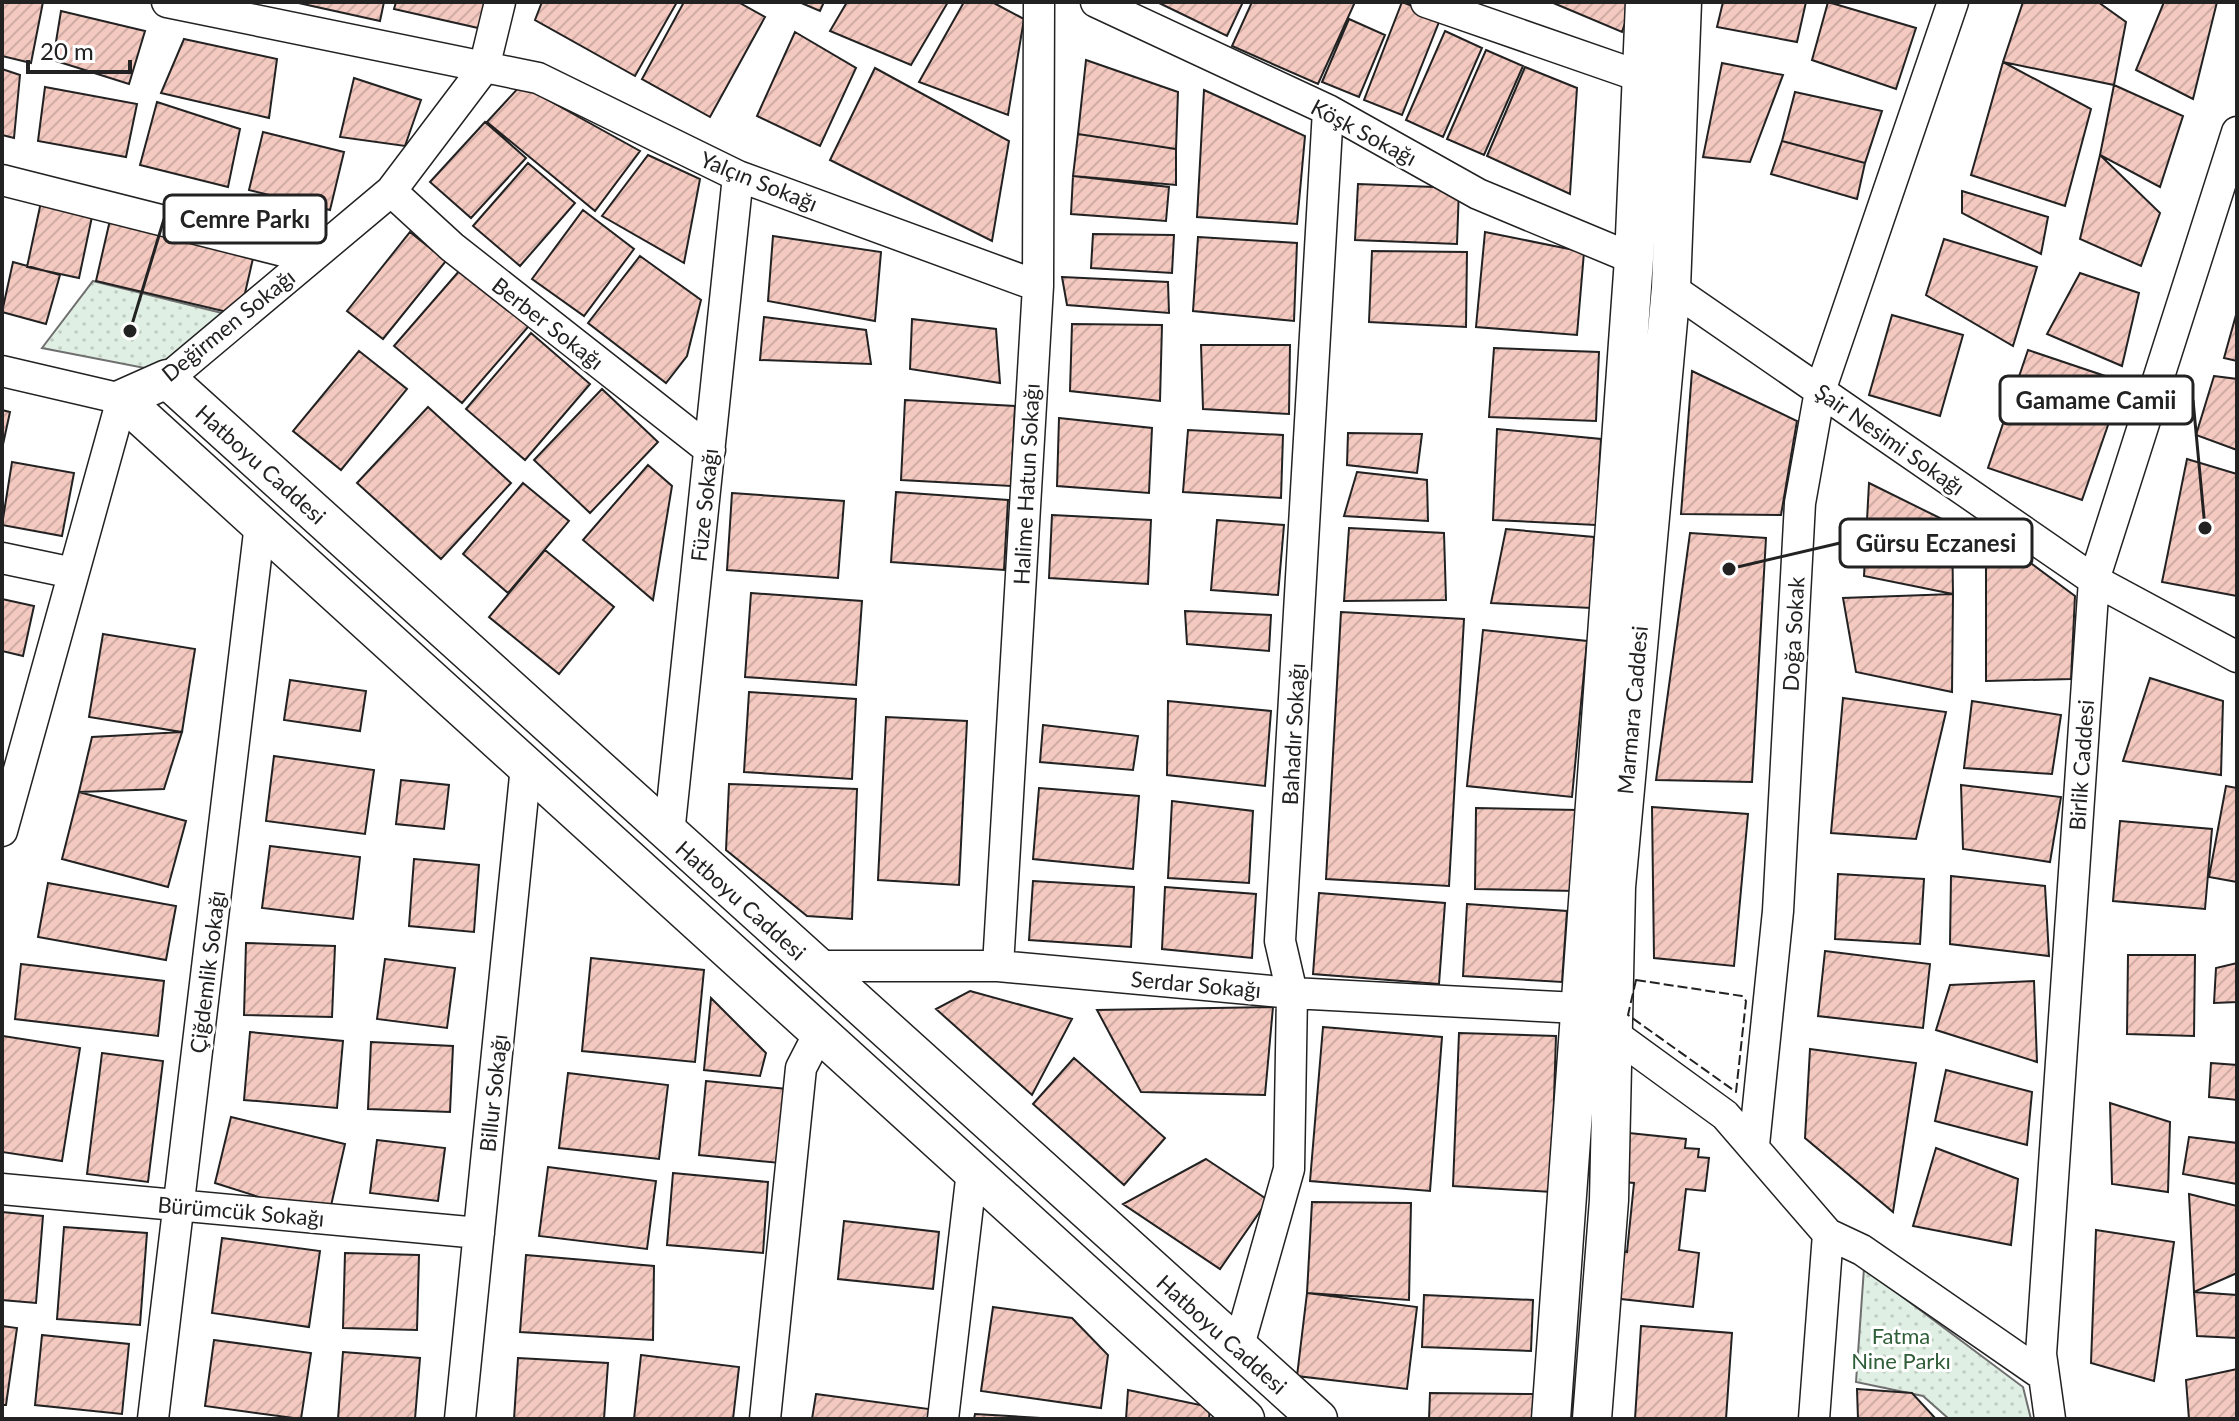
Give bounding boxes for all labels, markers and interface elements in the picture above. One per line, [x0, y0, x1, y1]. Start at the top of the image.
scale bar [28, 24, 130, 74]
text: 20 m [40, 36, 94, 65]
street label: Köşk Sokağı [1307, 93, 1421, 171]
street label: Yalçın Sokağı [696, 145, 822, 217]
callout: Cemre Parkı [164, 195, 326, 243]
text: Cemre Parkı [180, 204, 310, 233]
street label: Değirmen Sokağı [156, 263, 300, 387]
street label: Berber Sokağı [487, 271, 609, 375]
callout: Gamame Camii [2000, 376, 2193, 424]
street label: Şair Nesimi Sokağı [1810, 377, 1970, 501]
street label: Halime Hatun Sokağı [1007, 383, 1045, 585]
text: Gamame Camii [2016, 385, 2176, 414]
street label: Hatboyu Caddesi [190, 399, 332, 529]
street label: Füze Sokağı [685, 447, 723, 563]
callout: Gürsu Eczanesi [1840, 519, 2032, 567]
text: Gürsu Eczanesi [1856, 528, 2016, 557]
street label: Doğa Sokak [1777, 575, 1810, 692]
street label: Marmara Caddesi [1611, 625, 1653, 795]
street label: Bahadır Sokağı [1276, 662, 1310, 806]
street label: Birlik Caddesi [2063, 699, 2099, 831]
street label: Hatboyu Caddesi [670, 835, 812, 965]
street label: Çiğdemlik Sokağı [184, 889, 230, 1055]
street label: Serdar Sokağı [1130, 965, 1262, 1003]
street label: Billur Sokağı [473, 1033, 513, 1153]
street label: Bürümcük Sokağı [156, 1190, 326, 1232]
street label: Hatboyu Caddesi [1151, 1269, 1293, 1399]
park label: Fatma Nine Parkı [1851, 1322, 1951, 1374]

